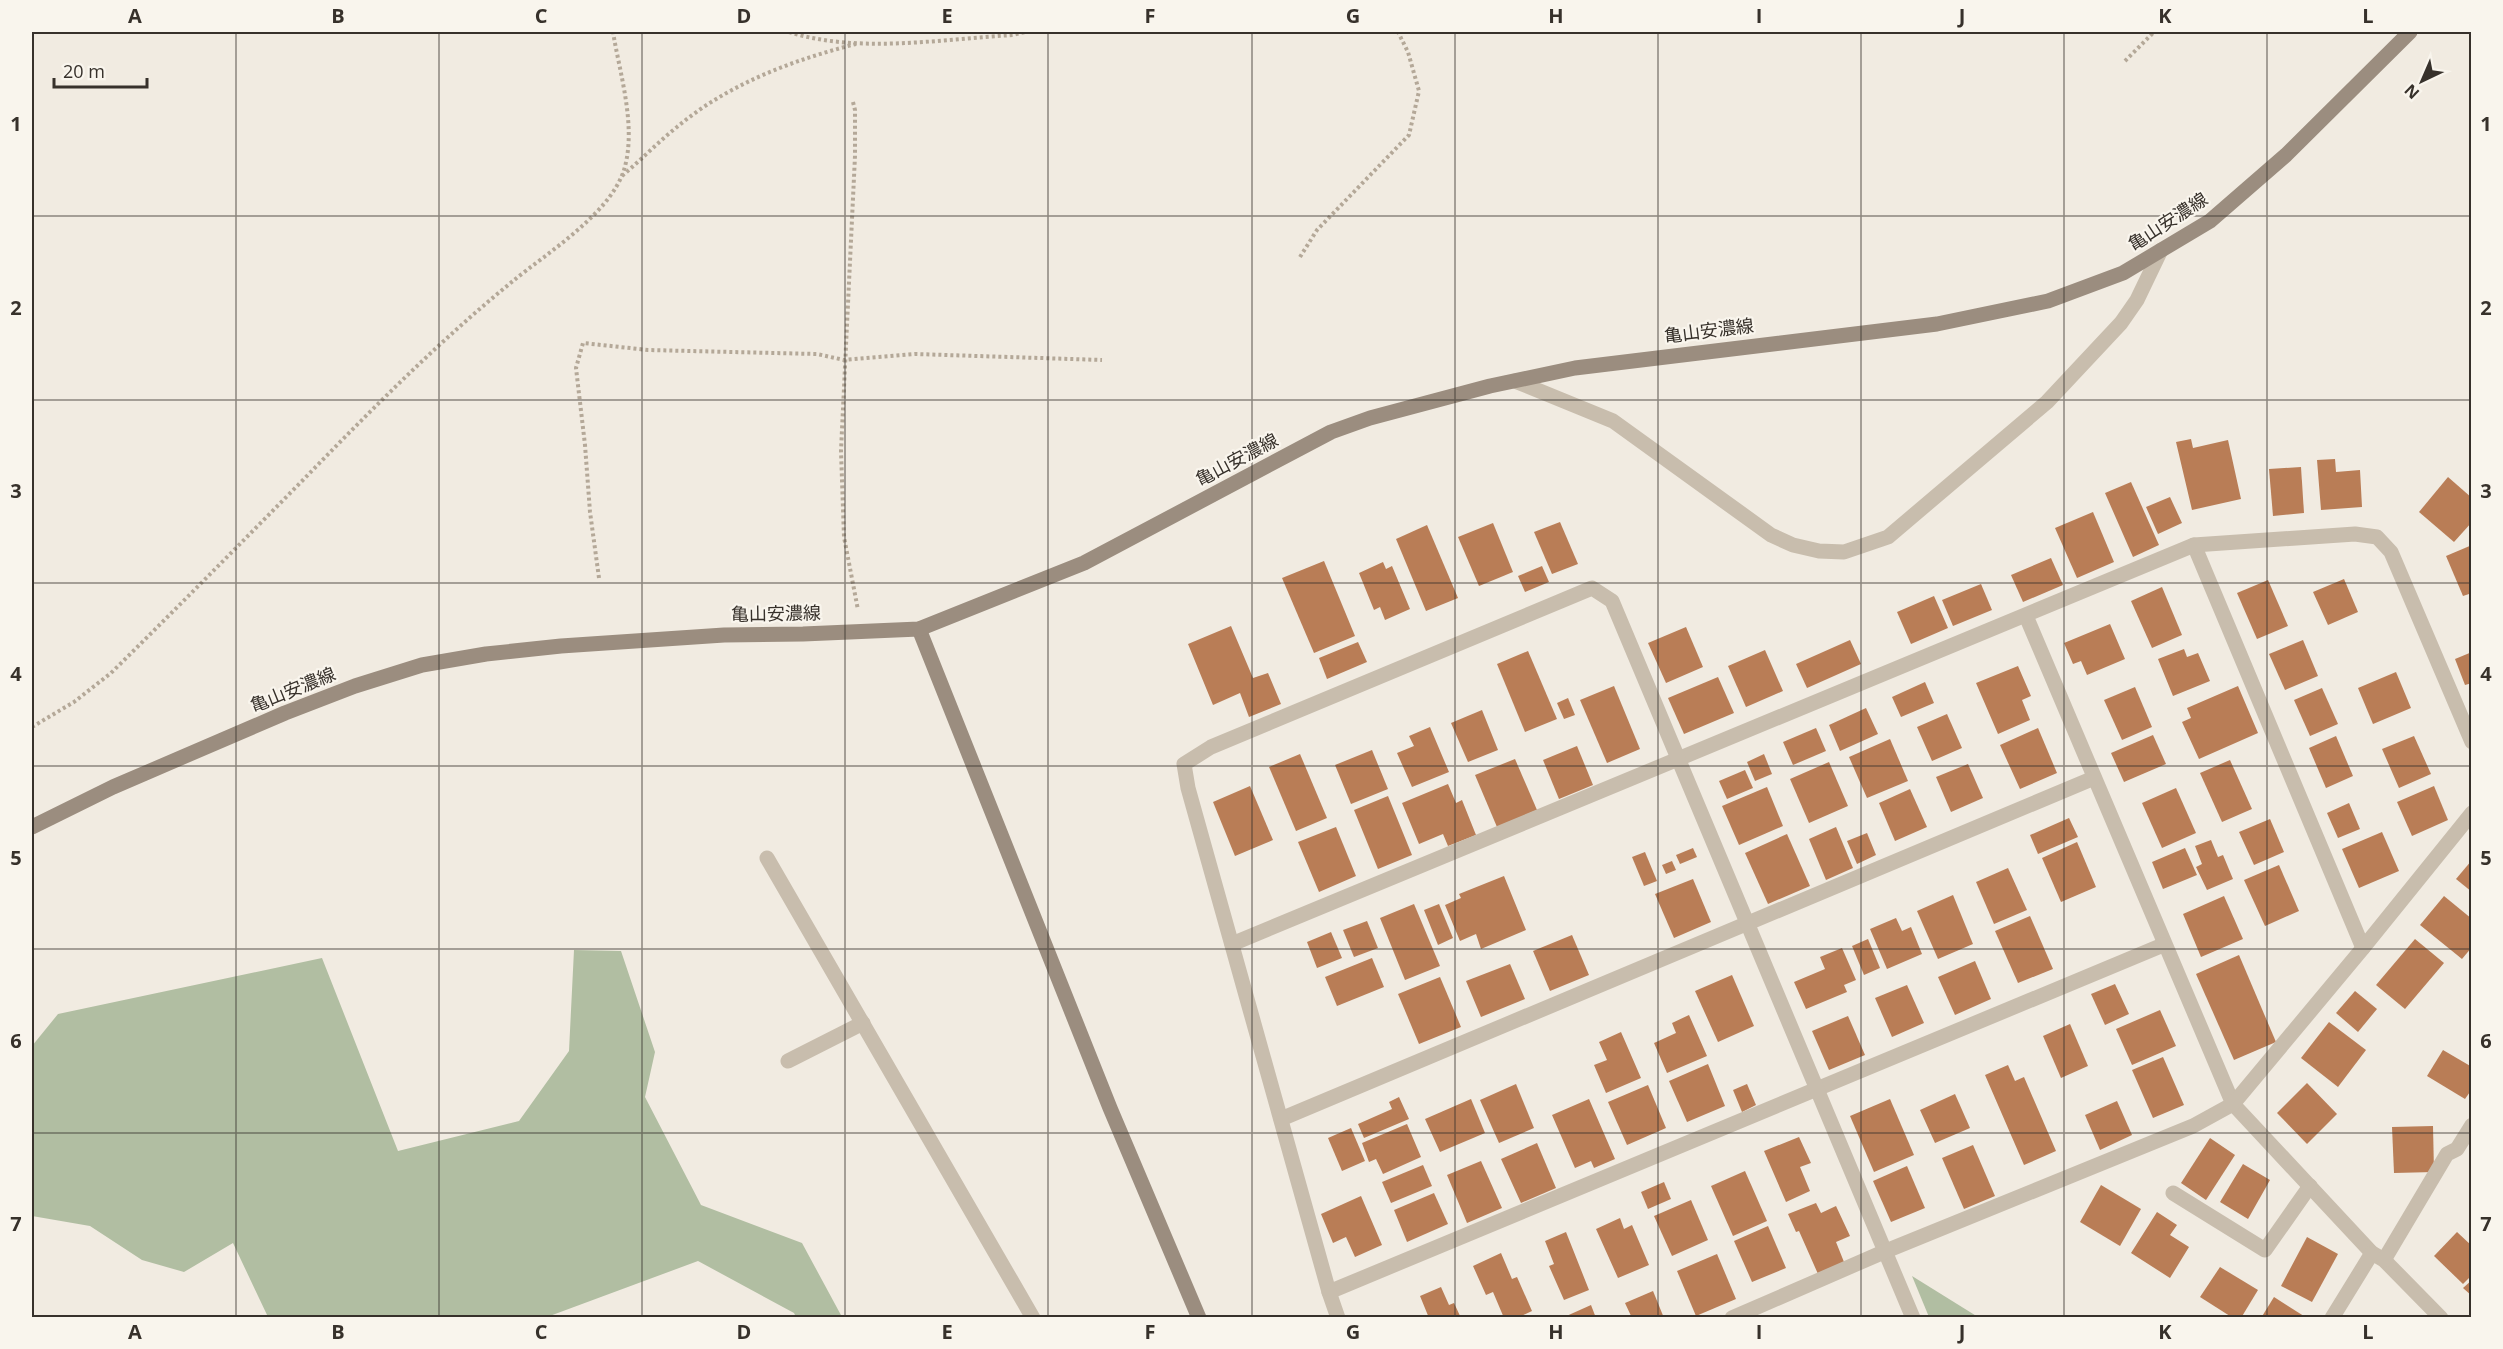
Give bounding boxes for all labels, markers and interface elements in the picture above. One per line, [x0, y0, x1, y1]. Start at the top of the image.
text: A [128, 2, 142, 29]
text: B [331, 2, 345, 29]
text: C [535, 2, 548, 29]
text: D [737, 2, 751, 29]
text: E [941, 2, 953, 29]
text: F [1145, 2, 1155, 29]
text: G [1346, 2, 1360, 29]
text: H [1548, 2, 1564, 29]
text: I [1756, 2, 1762, 29]
text: J [1957, 2, 1965, 29]
text: K [2158, 2, 2172, 29]
text: L [2362, 2, 2374, 29]
scale bar [54, 51, 147, 89]
north arrow [2392, 51, 2452, 111]
text: 20 m [63, 59, 105, 83]
text: N [2399, 79, 2424, 104]
text: 1 [10, 110, 22, 137]
text: 1 [2480, 110, 2492, 137]
street label: 亀山安濃線 [2123, 187, 2212, 256]
text: 2 [10, 294, 22, 321]
text: 2 [2480, 294, 2492, 321]
street label: 亀山安濃線 [1663, 313, 1755, 347]
street label: 亀山安濃線 [1191, 427, 1282, 491]
text: 3 [10, 477, 22, 504]
text: 3 [2480, 477, 2492, 504]
street label: 亀山安濃線 [731, 600, 821, 626]
text: 4 [10, 660, 22, 687]
text: 4 [2480, 660, 2492, 687]
street label: 亀山安濃線 [246, 661, 339, 717]
text: 5 [10, 844, 22, 871]
text: 5 [2480, 844, 2492, 871]
text: 6 [10, 1027, 22, 1054]
text: 6 [2480, 1027, 2492, 1054]
text: 7 [10, 1210, 22, 1237]
text: 7 [2480, 1210, 2492, 1237]
text: A [128, 1318, 142, 1345]
text: B [331, 1318, 345, 1345]
text: C [535, 1318, 548, 1345]
text: D [737, 1318, 751, 1345]
text: E [941, 1318, 953, 1345]
text: F [1145, 1318, 1155, 1345]
text: G [1346, 1318, 1360, 1345]
text: H [1548, 1318, 1564, 1345]
text: I [1756, 1318, 1762, 1345]
text: J [1957, 1318, 1965, 1345]
text: K [2158, 1318, 2172, 1345]
text: L [2362, 1318, 2374, 1345]

